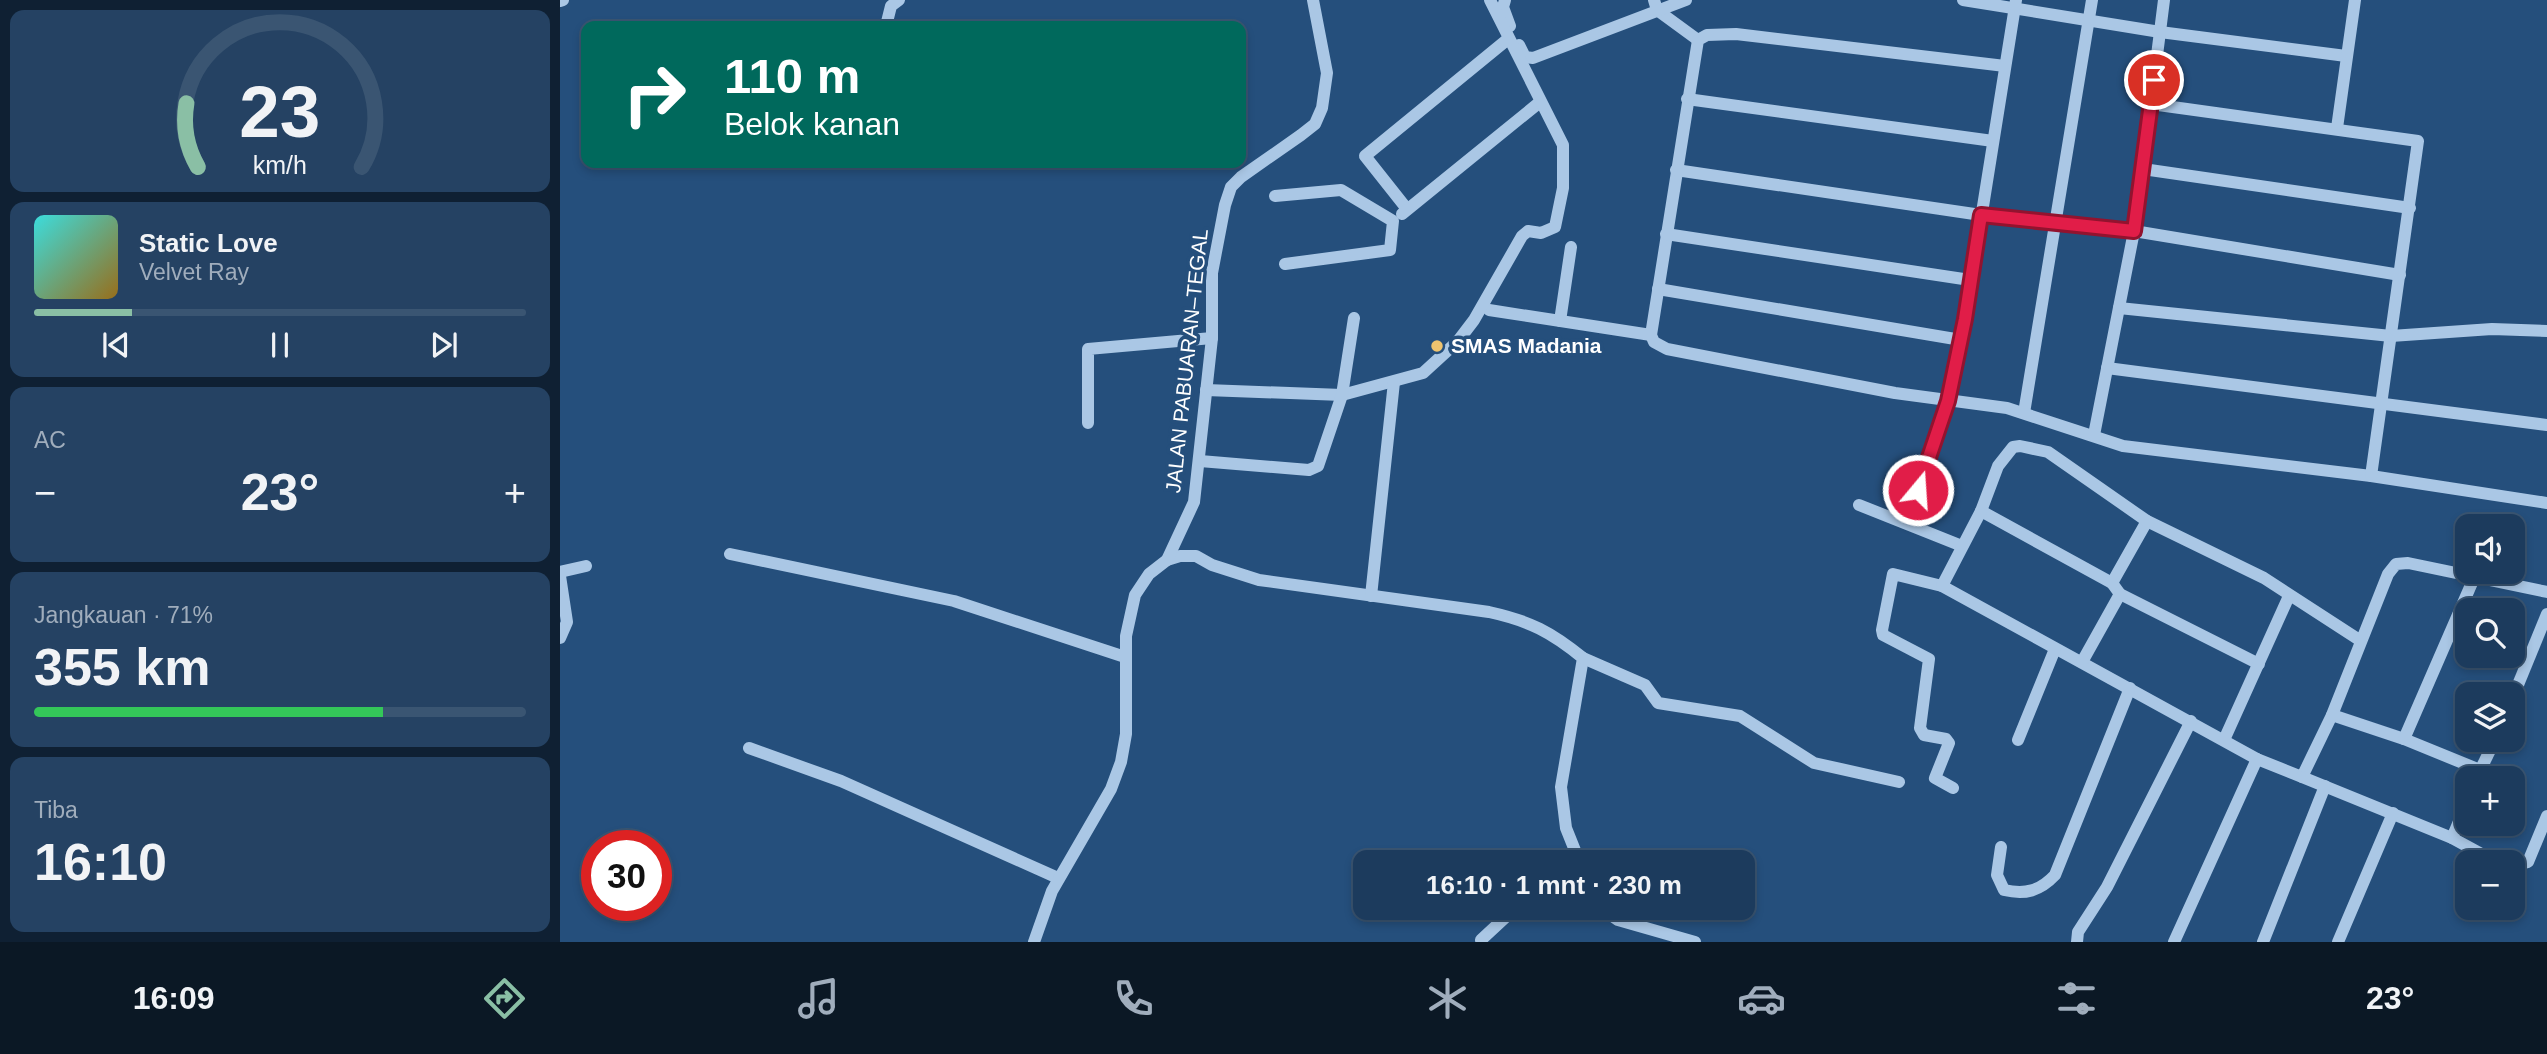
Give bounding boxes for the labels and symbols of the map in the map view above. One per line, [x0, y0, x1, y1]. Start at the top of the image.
pin [2124, 50, 2184, 110]
street label: JALAN PABUARAN–TEGAL [1161, 228, 1212, 494]
place label: SMAS Madania [1451, 334, 1602, 357]
marker: SMAS Madania [1429, 338, 1445, 354]
position arrow [1881, 453, 1955, 527]
speed limit sign: 30 [581, 830, 672, 921]

